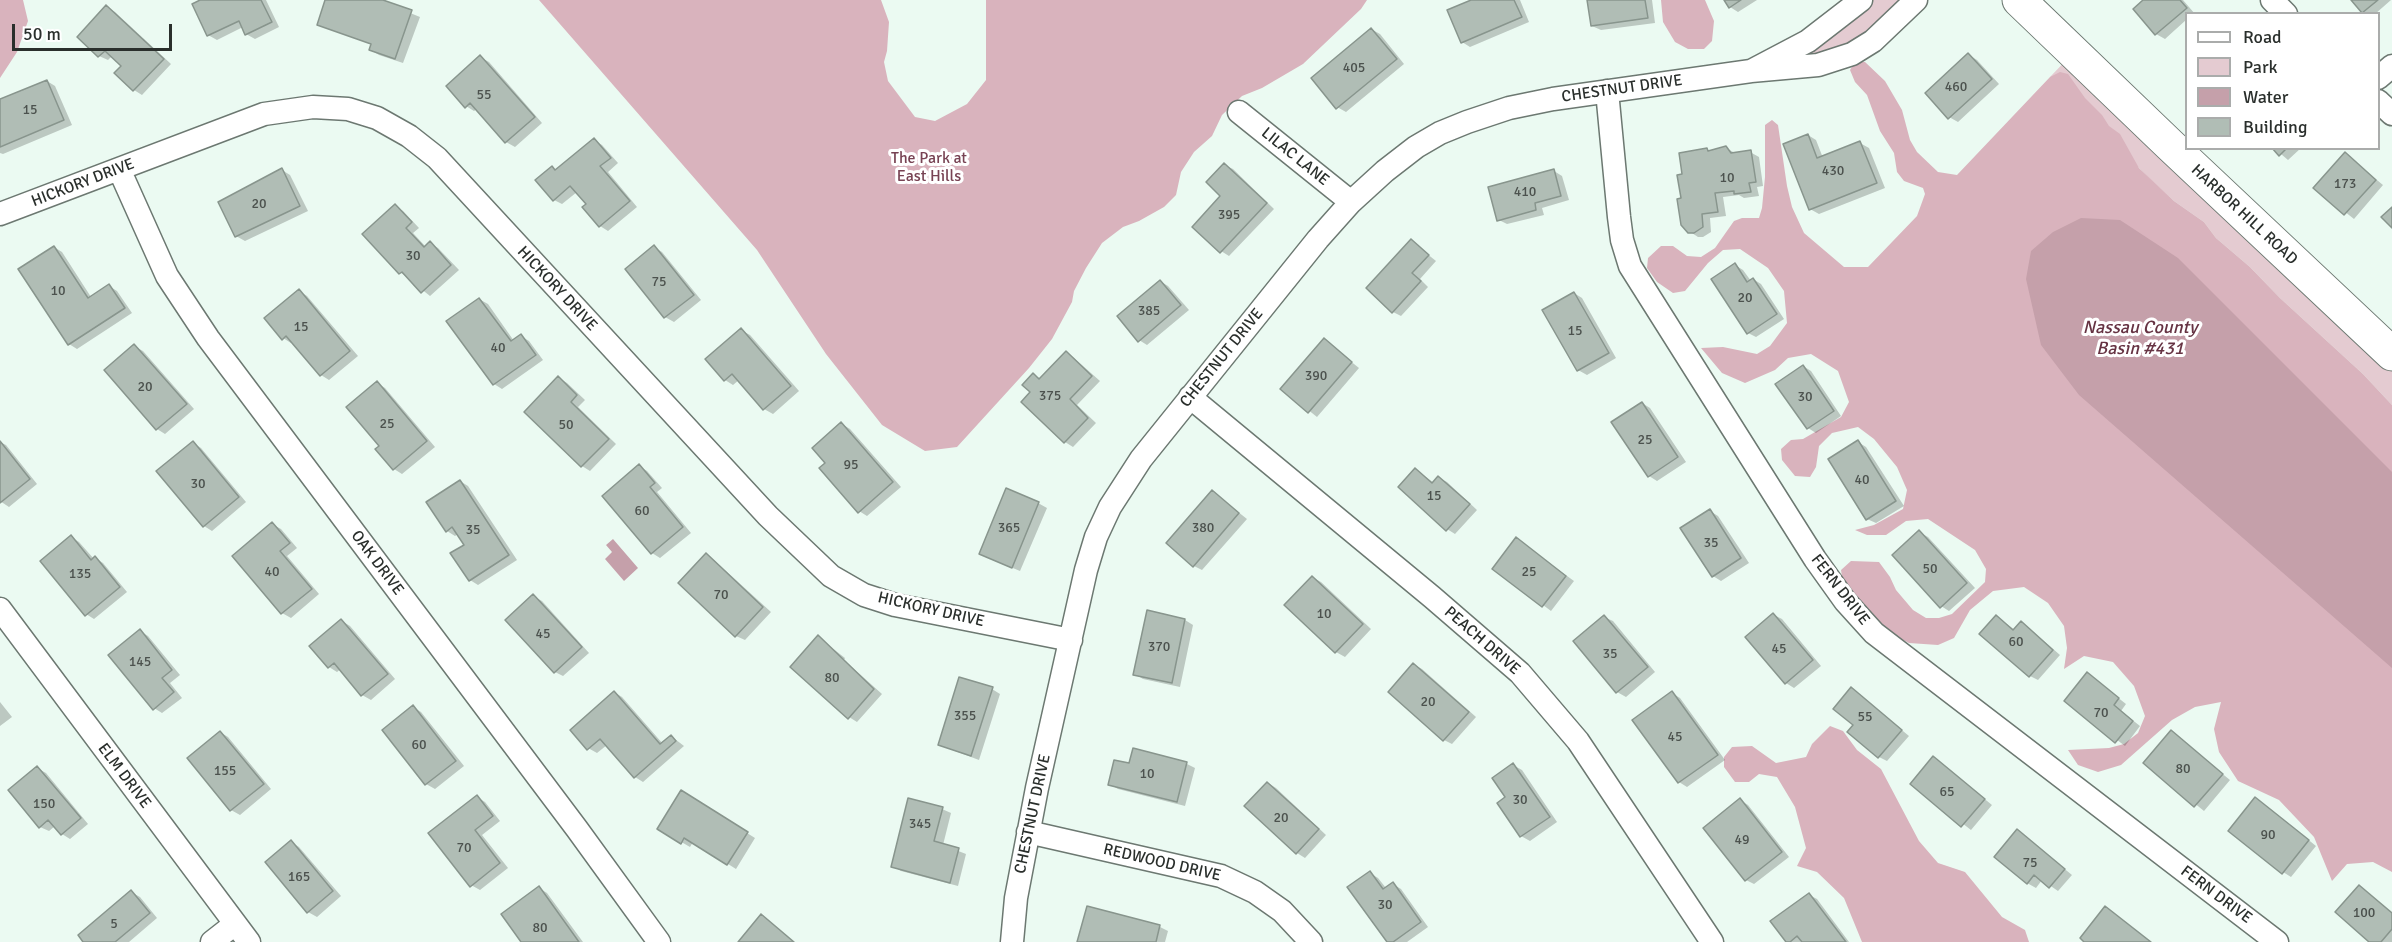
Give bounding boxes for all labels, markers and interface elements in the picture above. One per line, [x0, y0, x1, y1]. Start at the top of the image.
scale bar [15, 12, 176, 50]
legend [2185, 12, 2380, 150]
text: 50 m [23, 23, 61, 45]
text: Road [2243, 26, 2282, 48]
text: Park [2243, 56, 2278, 78]
house number: 405 [1343, 60, 1365, 76]
street label: CHESTNUT DRIVE [1560, 71, 1684, 107]
house number: 460 [1945, 79, 1967, 95]
text: Water [2243, 86, 2288, 108]
house number: 55 [476, 87, 492, 103]
house number: 15 [22, 102, 38, 118]
text: Building [2243, 116, 2307, 138]
street label: LILAC LANE [1257, 124, 1333, 190]
park label: The Park at East Hills [891, 149, 967, 187]
street label: HICKORY DRIVE [29, 155, 137, 211]
street label: HARBOR HILL ROAD [2187, 161, 2301, 269]
house number: 430 [1822, 163, 1844, 179]
house number: 10 [1719, 170, 1735, 186]
house number: 173 [2334, 176, 2356, 192]
house number: 410 [1514, 184, 1536, 200]
house number: 20 [251, 196, 267, 212]
house number: 395 [1218, 207, 1240, 223]
street label: HICKORY DRIVE [513, 243, 601, 335]
house number: 30 [405, 248, 421, 264]
house number: 75 [651, 274, 667, 290]
house number: 10 [50, 283, 66, 299]
house number: 20 [1737, 290, 1753, 306]
house number: 385 [1138, 303, 1160, 319]
street label: CHESTNUT DRIVE [1176, 305, 1268, 411]
water label: Nassau County Basin #431 [2083, 317, 2197, 360]
house number: 15 [293, 319, 309, 335]
house number: 15 [1567, 323, 1583, 339]
house number: 40 [490, 340, 506, 356]
house number: 390 [1305, 368, 1327, 384]
house number: 20 [137, 379, 153, 395]
house number: 375 [1039, 388, 1061, 404]
house number: 30 [1797, 389, 1813, 405]
house number: 25 [379, 416, 395, 432]
house number: 50 [558, 417, 574, 433]
house number: 25 [1637, 432, 1653, 448]
house number: 95 [843, 457, 859, 473]
house number: 40 [1854, 472, 1870, 488]
house number: 30 [190, 476, 206, 492]
house number: 15 [1426, 488, 1442, 504]
house number: 60 [634, 503, 650, 519]
house number: 365 [998, 520, 1020, 536]
house number: 380 [1192, 520, 1214, 536]
house number: 35 [465, 522, 481, 538]
street label: OAK DRIVE [346, 527, 408, 599]
house number: 35 [1703, 535, 1719, 551]
street label: FERN DRIVE [1806, 551, 1874, 629]
house number: 50 [1922, 561, 1938, 577]
house number: 40 [264, 564, 280, 580]
house number: 25 [1521, 564, 1537, 580]
house number: 135 [69, 566, 91, 582]
house number: 70 [713, 587, 729, 603]
street label: HICKORY DRIVE [876, 588, 986, 632]
street label: PEACH DRIVE [1440, 603, 1524, 679]
house number: 10 [1316, 606, 1332, 622]
house number: 45 [535, 626, 551, 642]
house number: 60 [2008, 634, 2024, 650]
house number: 370 [1148, 639, 1170, 655]
house number: 45 [1771, 641, 1787, 657]
house number: 35 [1602, 646, 1618, 662]
house number: 145 [129, 654, 151, 670]
house number: 80 [824, 670, 840, 686]
house number: 20 [1420, 694, 1436, 710]
house number: 70 [2093, 705, 2109, 721]
house number: 355 [954, 708, 976, 724]
house number: 55 [1857, 709, 1873, 725]
house number: 45 [1667, 729, 1683, 745]
house number: 60 [411, 737, 427, 753]
street label: ELM DRIVE [93, 740, 155, 812]
street label: CHESTNUT DRIVE [1011, 752, 1055, 876]
house number: 80 [2175, 761, 2191, 777]
house number: 155 [214, 763, 236, 779]
house number: 10 [1139, 766, 1155, 782]
house number: 65 [1939, 784, 1955, 800]
house number: 30 [1512, 792, 1528, 808]
house number: 150 [33, 796, 55, 812]
house number: 20 [1273, 810, 1289, 826]
house number: 345 [909, 816, 931, 832]
house number: 90 [2260, 827, 2276, 843]
house number: 49 [1734, 832, 1750, 848]
house number: 70 [456, 840, 472, 856]
street label: REDWOOD DRIVE [1101, 840, 1223, 886]
house number: 75 [2022, 855, 2038, 871]
street label: FERN DRIVE [2177, 862, 2255, 928]
house number: 165 [288, 869, 310, 885]
house number: 30 [1377, 897, 1393, 913]
house number: 100 [2353, 905, 2375, 921]
house number: 5 [110, 916, 118, 932]
house number: 80 [532, 920, 548, 936]

